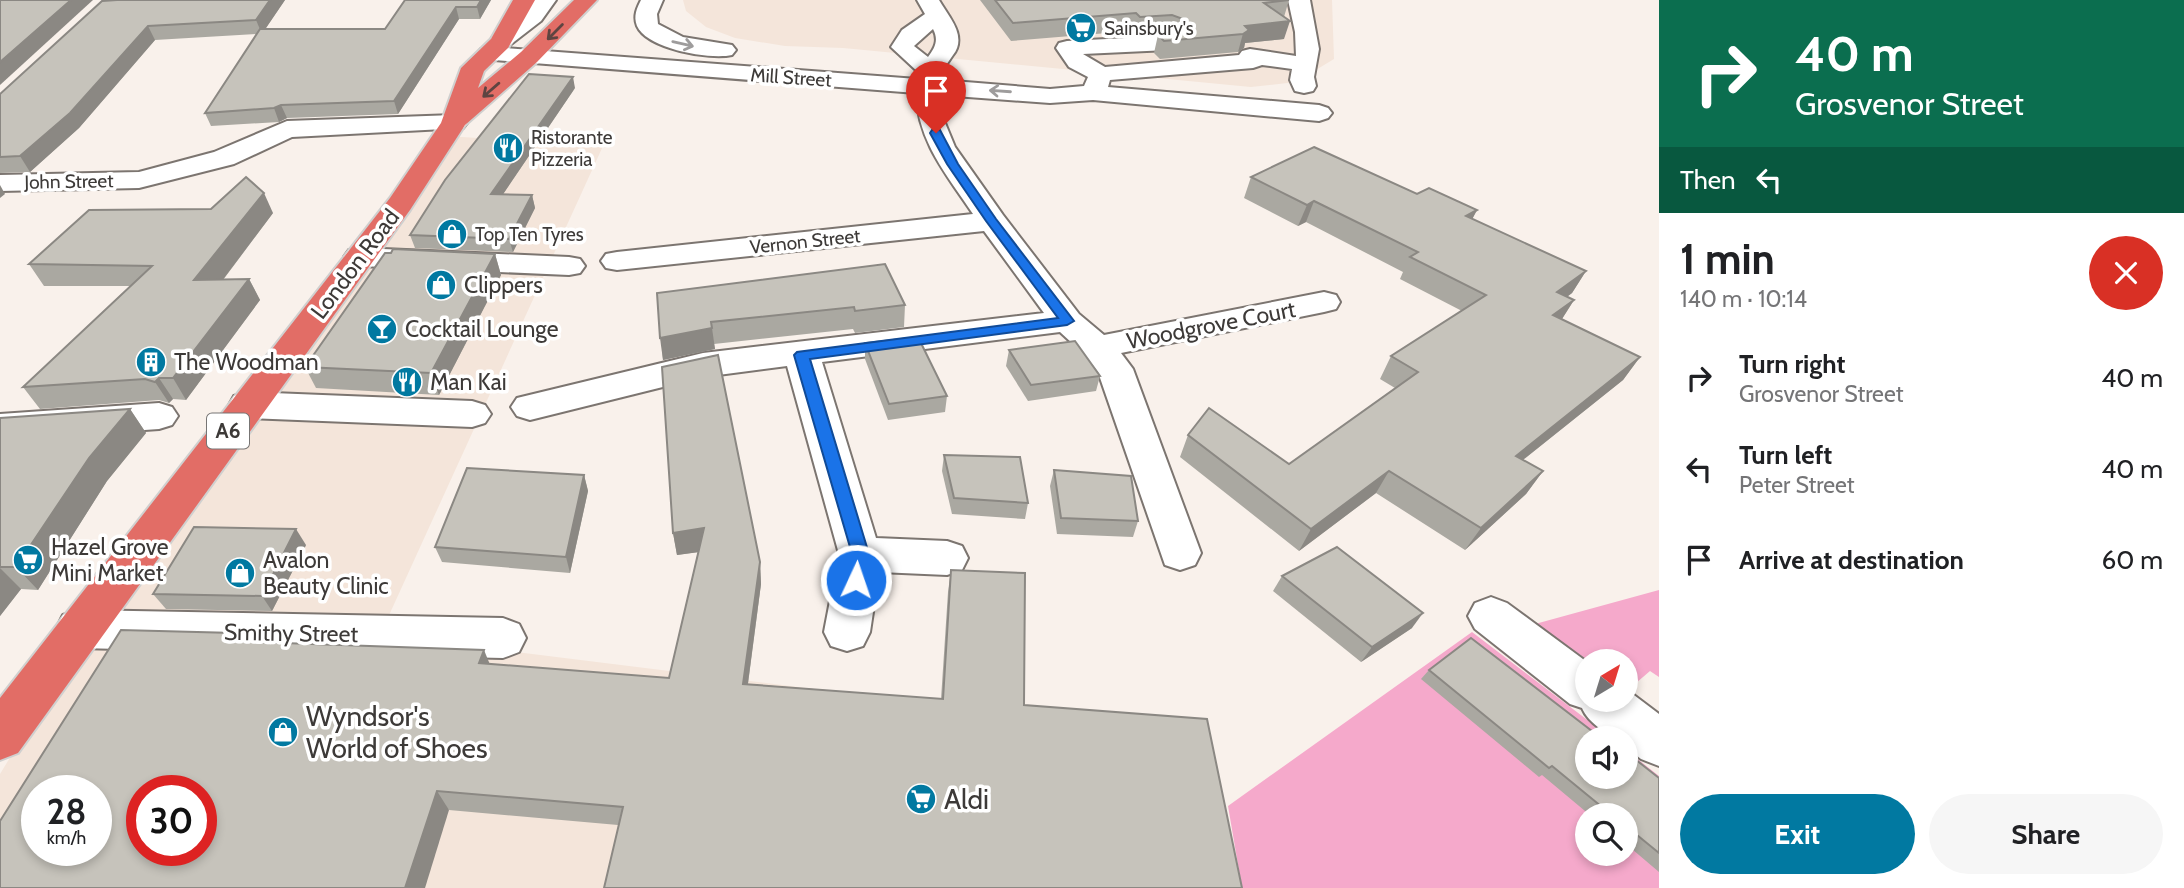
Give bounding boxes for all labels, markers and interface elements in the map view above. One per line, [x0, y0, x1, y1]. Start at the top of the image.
supermarket icon: Sainsbury's [1064, 11, 1098, 45]
place label: Sainsbury's [1104, 17, 1194, 40]
one-way arrow [546, 23, 563, 40]
text: 40 m [1795, 24, 1914, 83]
icon: right [1680, 28, 1771, 119]
one-way arrow [671, 38, 694, 51]
pin [906, 61, 966, 133]
street label: Mill Street [750, 63, 833, 92]
icon: arrive [917, 72, 955, 110]
one-way arrow [483, 82, 501, 98]
text: Grosvenor Street [1795, 84, 2024, 123]
one-way arrow [989, 85, 1012, 98]
place label: Ristorante Pizzeria [531, 126, 613, 171]
restaurant icon: Ristorante Pizzeria [491, 131, 525, 165]
icon: left [1750, 161, 1788, 199]
text: Then [1680, 164, 1736, 196]
street label: John Street [23, 169, 114, 194]
street label: London Road [305, 204, 405, 324]
shop icon: Top Ten Tyres [435, 217, 469, 251]
place label: Top Ten Tyres [475, 223, 584, 246]
street label: Vernon Street [749, 224, 862, 259]
text: 1 min [1680, 233, 1775, 285]
button: close [2089, 236, 2163, 310]
shop icon: Clippers [424, 268, 458, 302]
place label: Clippers [464, 271, 543, 299]
text: 140 m · 10:14 [1680, 285, 1807, 313]
street label: Woodgrove Court [1124, 295, 1298, 355]
bar icon: Cocktail Lounge [365, 312, 399, 346]
place label: Cocktail Lounge [405, 315, 559, 343]
building icon: The Woodman [134, 345, 168, 379]
place label: The Woodman [174, 348, 319, 376]
text: Turn right [1739, 348, 1845, 380]
icon: right [1680, 359, 1718, 397]
text: 40 m [2101, 362, 2163, 394]
restaurant icon: Man Kai [390, 365, 424, 399]
place label: Man Kai [430, 368, 507, 396]
text: Grosvenor Street [1739, 380, 1903, 408]
road number: A6 [207, 414, 249, 448]
text: Turn left [1739, 439, 1832, 471]
icon: left [1680, 450, 1718, 488]
text: 40 m [2101, 453, 2163, 485]
text: Peter Street [1739, 471, 1855, 499]
place label: Hazel Grove Mini Market [51, 533, 169, 587]
icon: arrive [1680, 541, 1718, 579]
supermarket icon: Hazel Grove Mini Market [11, 543, 45, 577]
position arrow [819, 543, 893, 617]
text: Arrive at destination [1739, 544, 1964, 576]
text: 60 m [2101, 544, 2163, 576]
place label: Avalon Beauty Clinic [263, 546, 389, 600]
shop icon: Avalon Beauty Clinic [223, 556, 257, 590]
street label: Smithy Street [224, 618, 359, 648]
north arrow [1575, 649, 1638, 712]
map controls [1575, 649, 1638, 866]
place label: Wyndsor's World of Shoes [306, 699, 487, 765]
shop icon: Wyndsor's World of Shoes [266, 715, 300, 749]
button: sound [1575, 726, 1638, 789]
speed limit sign: 30 [126, 775, 217, 866]
supermarket icon: Aldi [904, 782, 938, 816]
place label: Aldi [944, 782, 989, 816]
text: 28 [47, 790, 86, 833]
button: Exit [1680, 794, 1915, 874]
button: Share [1929, 794, 2163, 874]
button: search [1575, 803, 1638, 866]
text: km/h [47, 827, 86, 849]

